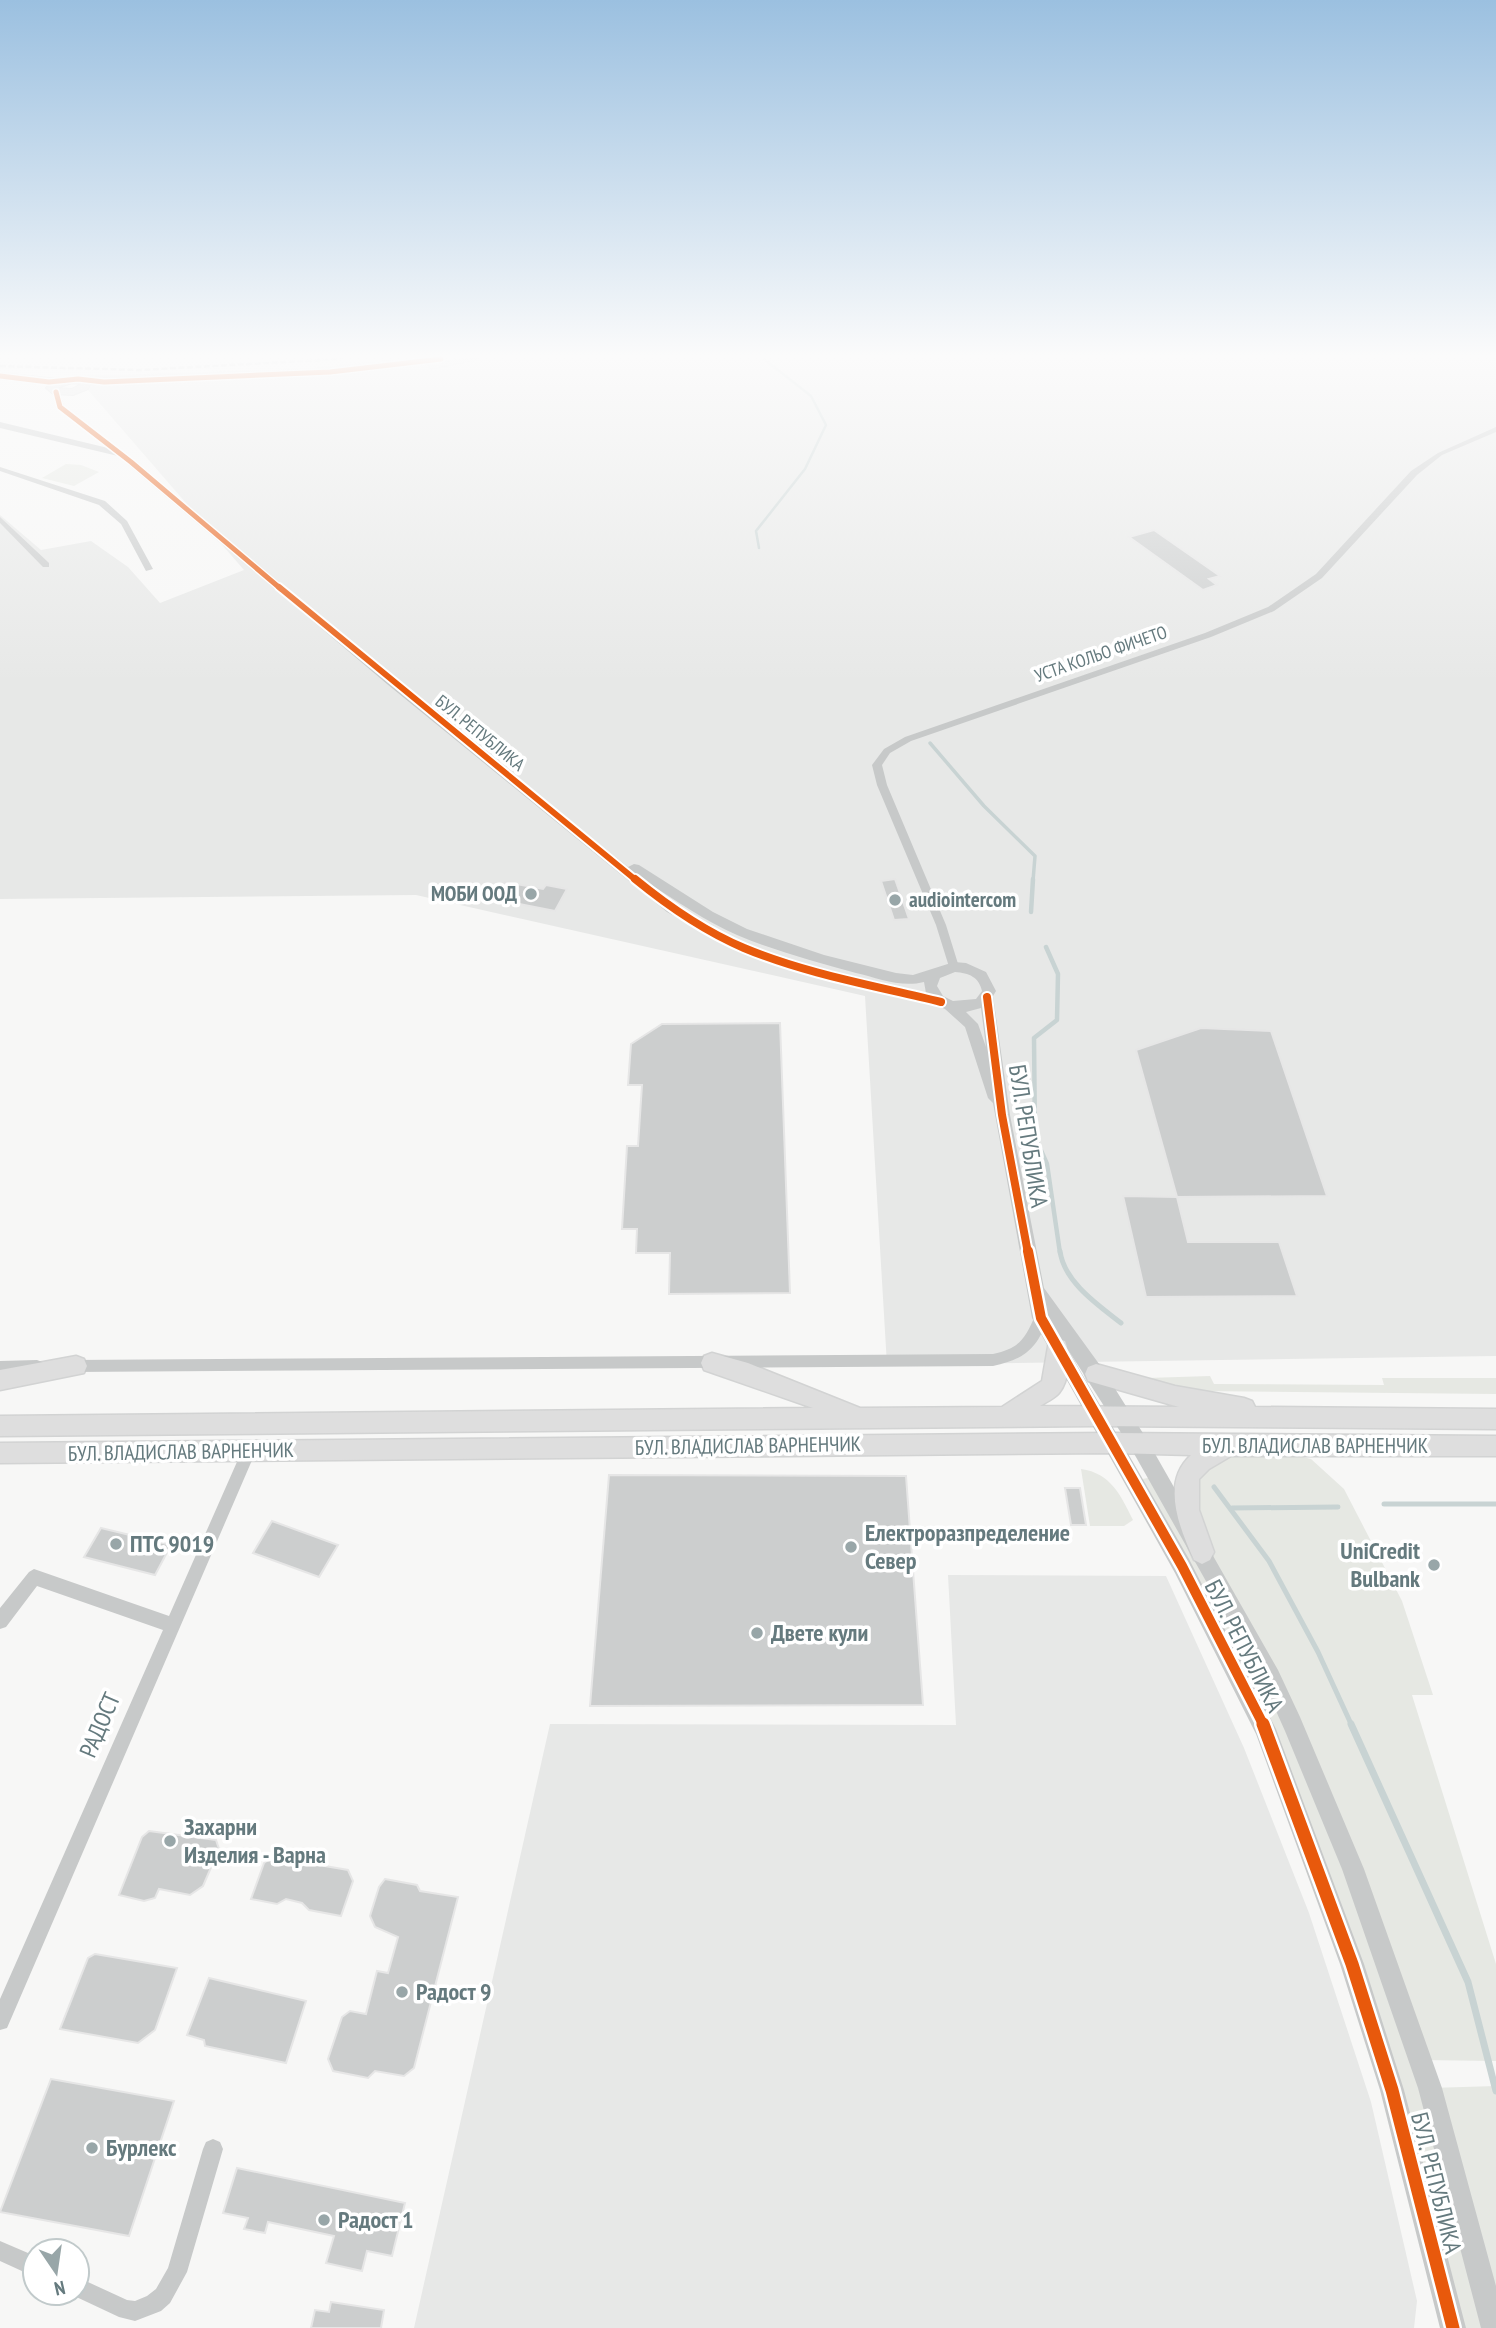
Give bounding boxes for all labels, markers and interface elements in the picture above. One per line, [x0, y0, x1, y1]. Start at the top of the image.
street label: УСТА КОЛЬО ФИЧЕТО [1032, 620, 1170, 687]
street label: БУЛ. РЕПУБЛИКА [431, 690, 530, 776]
place label: МОБИ ООД [431, 880, 517, 907]
marker: МОБИ ООД [523, 886, 539, 902]
place label: audiointercom [909, 886, 1016, 913]
marker: audiointercom [887, 892, 903, 908]
street label: БУЛ. РЕПУБЛИКА [1002, 1062, 1055, 1210]
street label: БУЛ. ВЛАДИСЛАВ ВАРНЕНЧИК [635, 1430, 861, 1461]
street label: БУЛ. ВЛАДИСЛАВ ВАРНЕНЧИК [1202, 1432, 1428, 1459]
street label: БУЛ. ВЛАДИСЛАВ ВАРНЕНЧИК [68, 1436, 294, 1467]
place label: Електроразпределение Север [865, 1517, 1070, 1576]
place label: ПТС 9019 [130, 1528, 214, 1559]
place label: UniCredit Bulbank [1340, 1535, 1420, 1594]
marker: ПТС 9019 [108, 1536, 124, 1552]
marker: Електроразпределение Север [843, 1539, 859, 1555]
marker: UniCredit Bulbank [1426, 1557, 1442, 1573]
street label: БУЛ. РЕПУБЛИКА [1198, 1574, 1291, 1718]
place label: Двете кули [771, 1617, 868, 1648]
marker: Двете кули [749, 1625, 765, 1641]
street label: РАДОСТ [72, 1687, 127, 1762]
place label: Захарни Изделия - Варна [184, 1811, 326, 1870]
marker: Захарни Изделия - Варна [162, 1833, 178, 1849]
place label: Радост 9 [416, 1976, 491, 2007]
marker: Радост 9 [394, 1984, 410, 2000]
street label: БУЛ. РЕПУБЛИКА [1404, 2109, 1469, 2257]
place label: Бурлекс [106, 2132, 177, 2163]
marker: Бурлекс [84, 2140, 100, 2156]
place label: Радост 1 [338, 2204, 413, 2235]
marker: Радост 1 [316, 2212, 332, 2228]
north arrow [21, 2237, 91, 2307]
text: N [52, 2276, 68, 2301]

